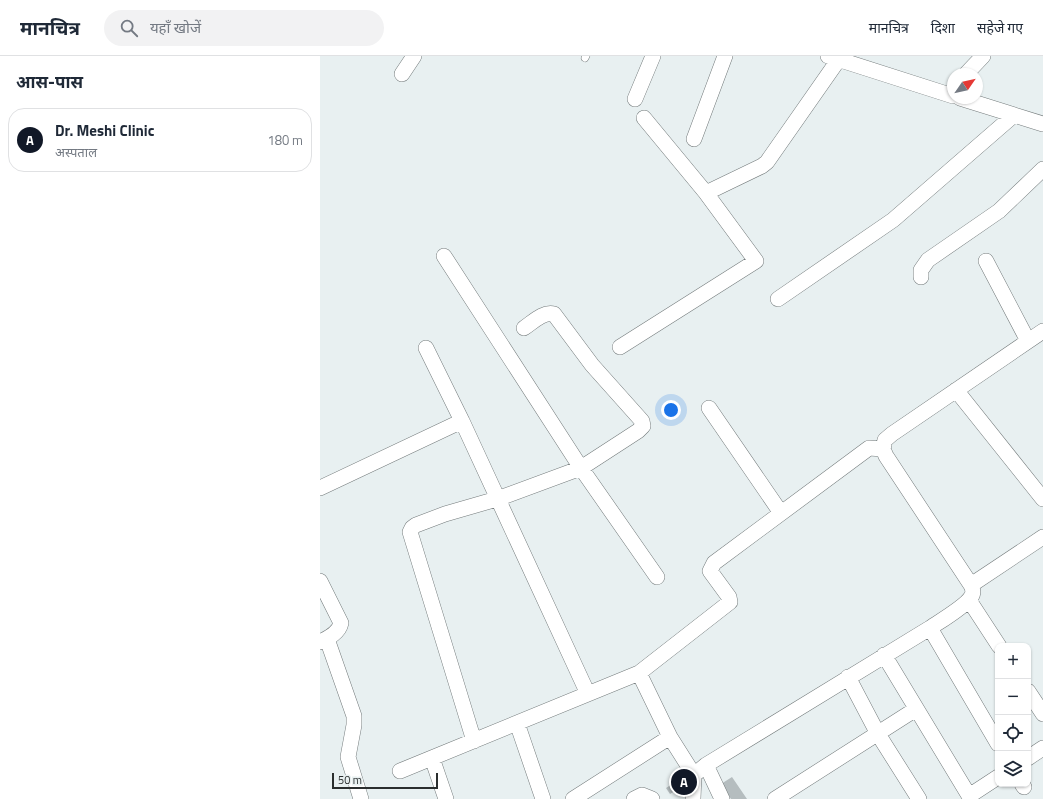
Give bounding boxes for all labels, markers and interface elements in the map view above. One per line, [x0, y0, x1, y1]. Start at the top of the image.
search box [104, 10, 384, 46]
text: मानचित्र [20, 13, 80, 42]
text: यहाँ खोजें [150, 16, 201, 39]
icon: search [118, 17, 140, 39]
text: मानचित्र [869, 17, 909, 38]
text: दिशा [931, 17, 955, 38]
text: सहेजे गए [977, 17, 1023, 38]
north arrow [947, 68, 983, 104]
text: आस-पास [16, 69, 83, 95]
text: Dr. Meshi Clinic [55, 119, 154, 142]
text: A [26, 130, 34, 150]
text: 180 m [267, 130, 303, 150]
text: अस्पताल [55, 142, 97, 162]
your location [661, 400, 681, 420]
map controls [995, 643, 1031, 787]
button: + [995, 643, 1031, 679]
button: − [995, 679, 1031, 715]
button: locate [995, 715, 1031, 751]
button: layers [995, 751, 1031, 787]
pin: A [671, 767, 697, 797]
scale bar [332, 771, 438, 790]
text: 50 m [338, 772, 362, 788]

